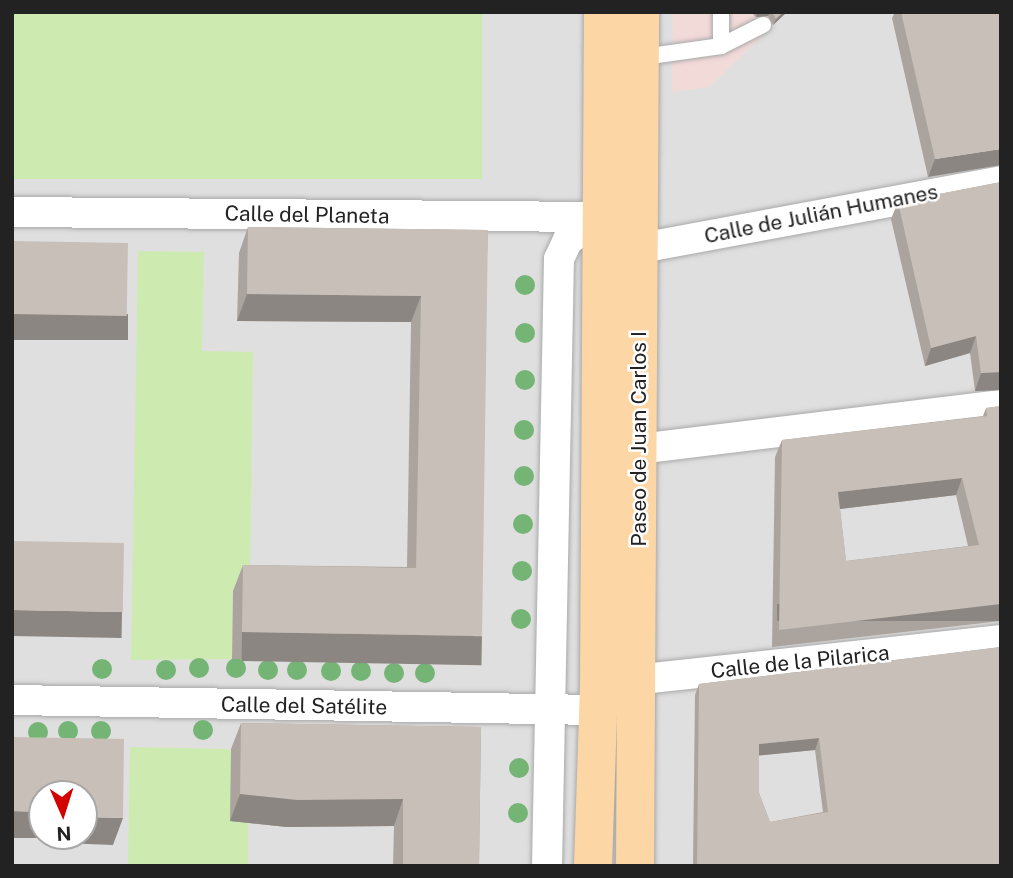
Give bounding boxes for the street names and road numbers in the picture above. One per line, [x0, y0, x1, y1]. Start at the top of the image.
street label: Calle de Julián Humanes [702, 179, 940, 249]
street label: Calle del Planeta [224, 201, 390, 229]
street label: Paseo de Juan Carlos I [626, 331, 652, 547]
street label: Calle de la Pilarica [709, 640, 891, 684]
street label: Calle del Satélite [220, 692, 388, 720]

